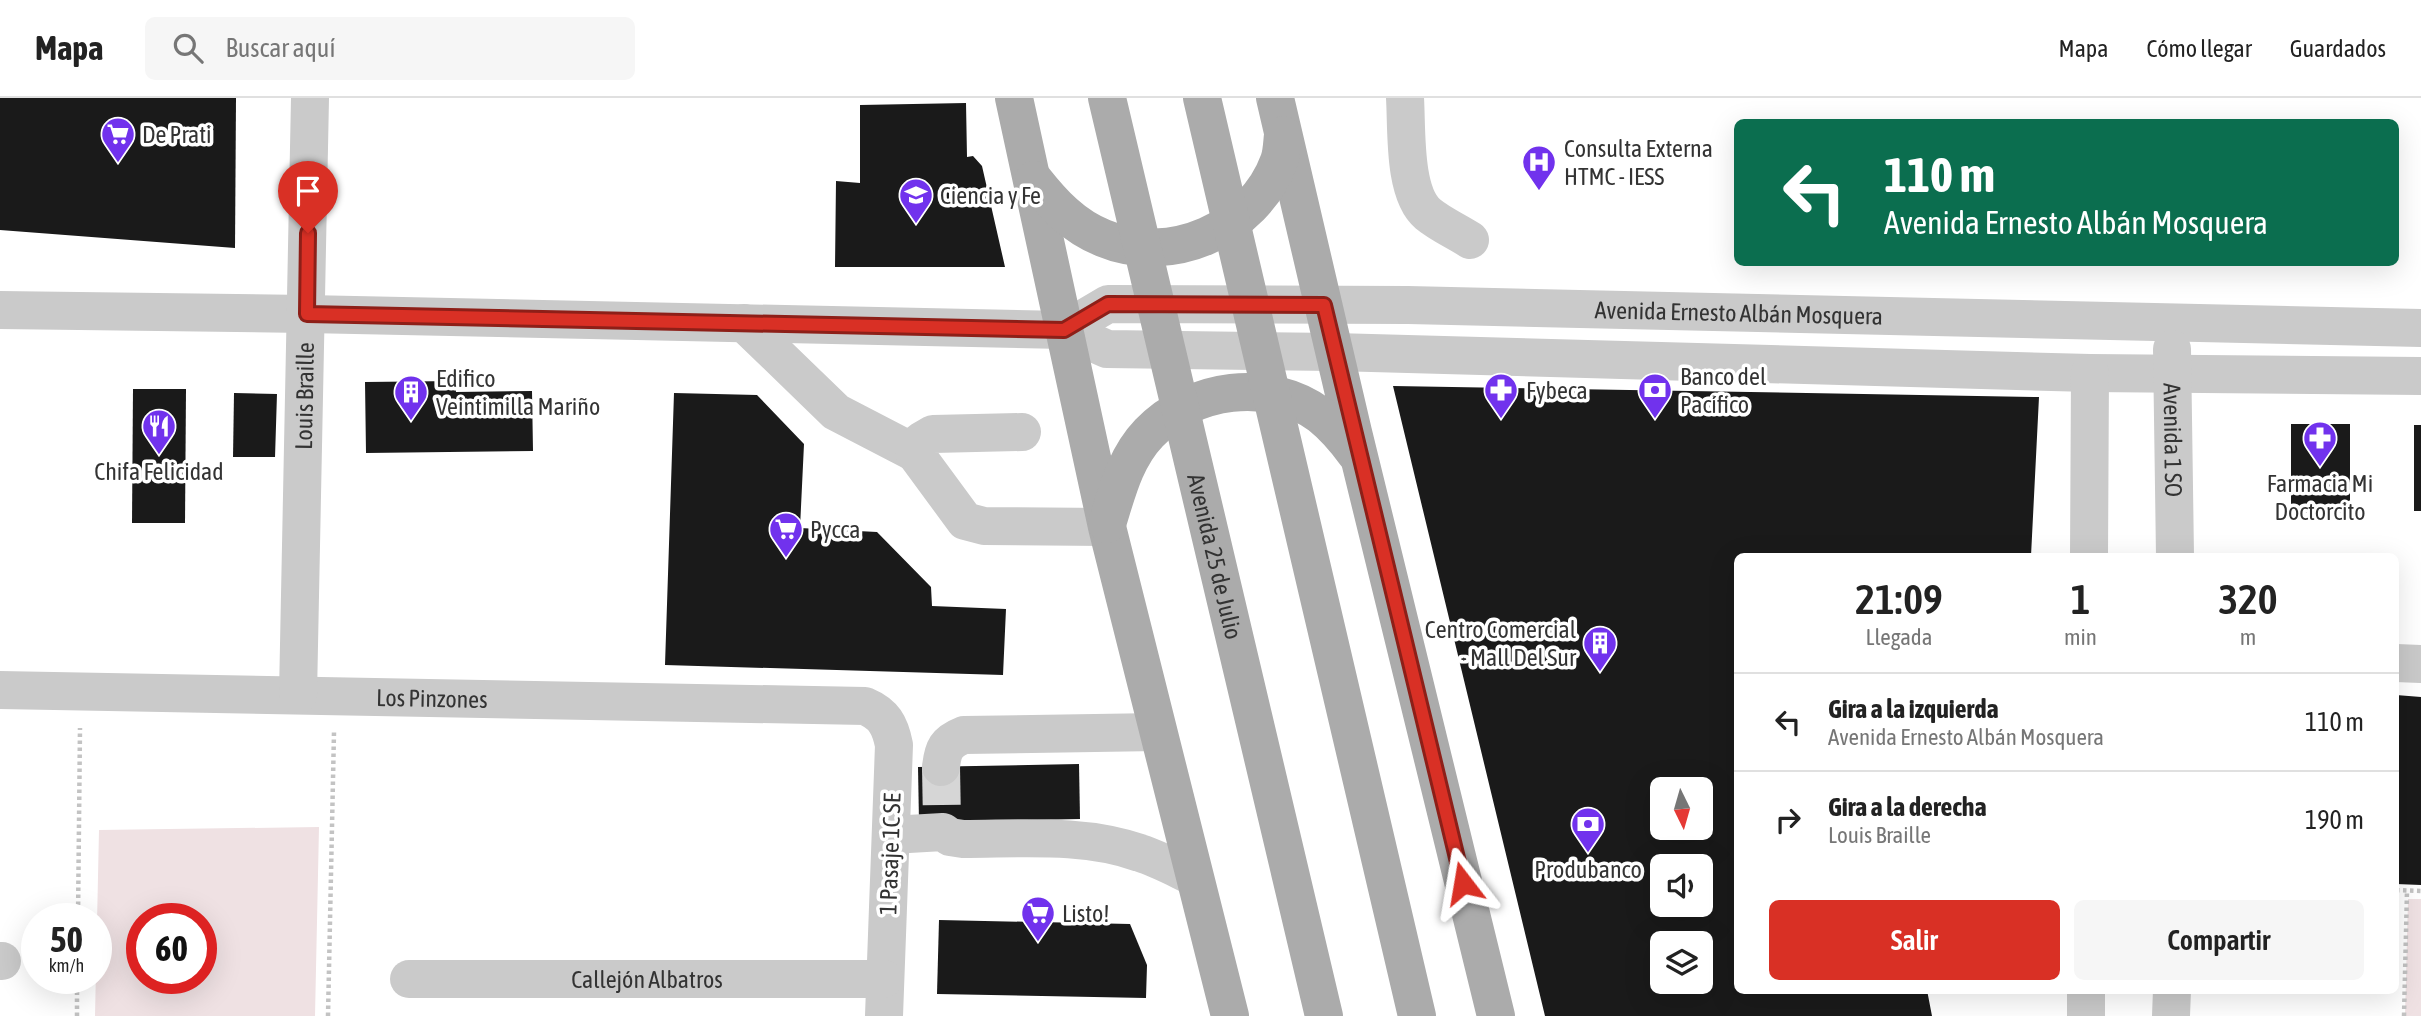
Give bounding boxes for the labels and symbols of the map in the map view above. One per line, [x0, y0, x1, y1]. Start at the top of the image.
supermarket icon: De Prati [99, 115, 137, 164]
place label: De Prati [142, 121, 212, 148]
place label: Consulta Externa HTMC - IESS [1564, 135, 1713, 190]
hospital icon: Consulta Externa HTMC - IESS [1520, 143, 1558, 192]
pin [278, 161, 338, 233]
school or university icon: Ciencia y Fe [897, 176, 935, 225]
place label: Ciencia y Fe [940, 182, 1041, 209]
street label: Avenida Ernesto Albán Mosquera [1594, 296, 1883, 329]
street label: Louis Braille [289, 342, 319, 450]
place label: Banco del Pacífico [1680, 363, 1767, 418]
place label: Edifico Veintimilla Mariño [436, 365, 600, 420]
pharmacy icon: Fybeca [1482, 371, 1520, 420]
bank icon: Banco del Pacífico [1636, 371, 1674, 420]
building icon: Edifico Veintimilla Mariño [392, 373, 430, 422]
place label: Fybeca [1526, 377, 1588, 404]
street label: Avenida 1 SO [2159, 383, 2188, 497]
restaurant icon: Chifa Felicidad [140, 407, 178, 456]
pharmacy icon: Farmacia Mi Doctorcito [2301, 419, 2339, 468]
place label: Chifa Felicidad [94, 458, 224, 485]
place label: Farmacia Mi Doctorcito [2267, 470, 2373, 525]
street label: Avenida 25 de Julio [1183, 471, 1248, 642]
supermarket icon: Pycca [767, 510, 805, 559]
place label: Pycca [810, 516, 860, 543]
place label: Centro Comercial - Mall Del Sur [1425, 616, 1577, 671]
building icon: Centro Comercial - Mall Del Sur [1581, 624, 1619, 673]
street label: Los Pinzones [376, 683, 488, 713]
north arrow [1650, 777, 1713, 840]
street label: 1 Pasaje 1C SE [874, 793, 906, 915]
bank icon: Produbanco [1569, 805, 1607, 854]
position arrow [1426, 846, 1500, 920]
place label: Produbanco [1534, 856, 1642, 883]
supermarket icon: Listo! [1019, 894, 1057, 943]
place label: Listo! [1062, 900, 1109, 927]
speed limit sign: 60 [126, 903, 217, 994]
street label: Callejón Albatros [571, 966, 723, 993]

